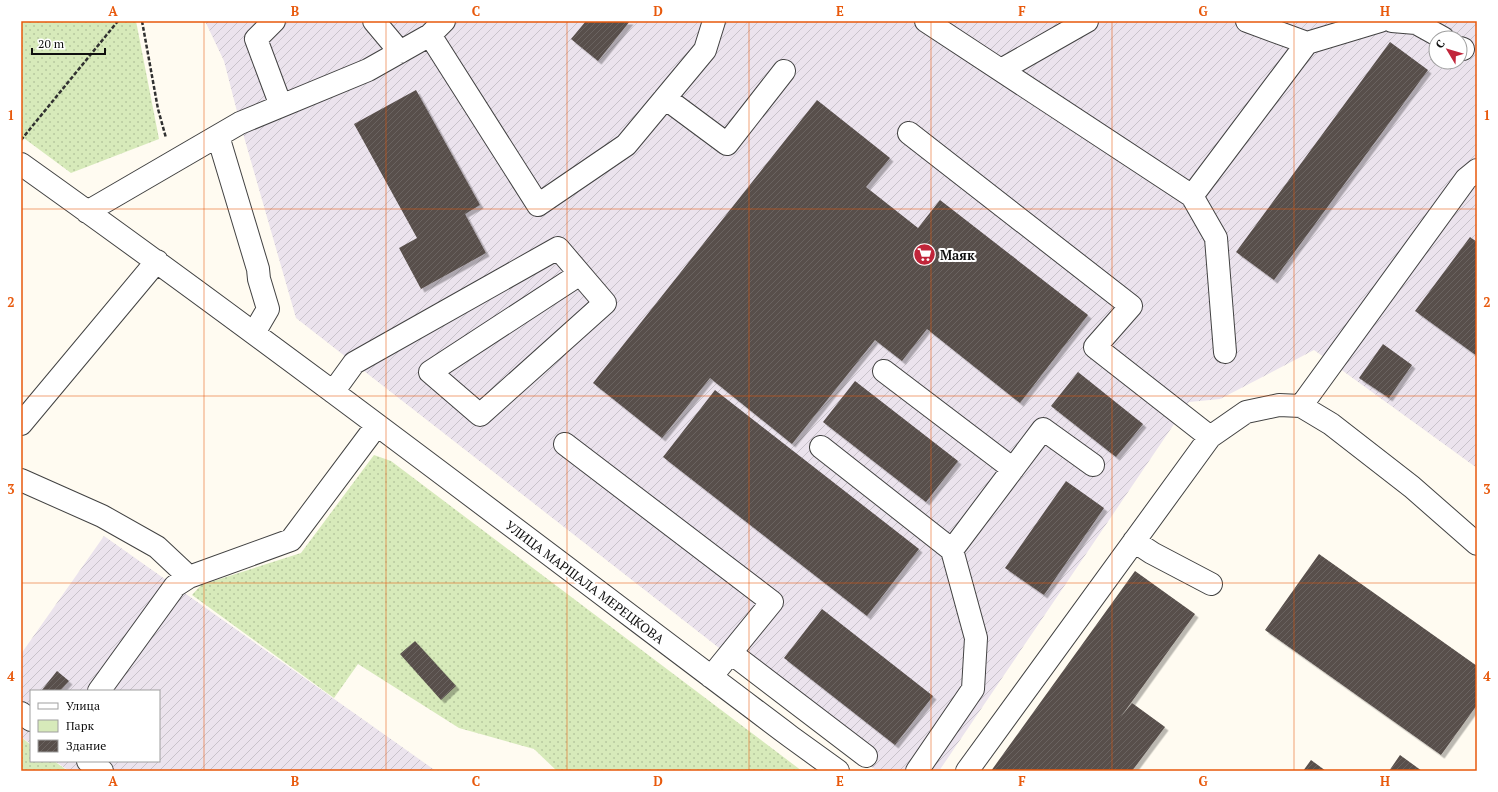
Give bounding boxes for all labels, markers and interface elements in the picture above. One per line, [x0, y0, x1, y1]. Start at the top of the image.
text: A [108, 2, 118, 20]
text: B [291, 2, 299, 20]
text: C [472, 2, 480, 20]
text: D [653, 2, 663, 20]
text: E [836, 2, 844, 20]
text: F [1018, 2, 1026, 20]
text: G [1198, 2, 1208, 20]
text: H [1380, 2, 1390, 20]
scale bar [32, 30, 105, 56]
north arrow [1428, 30, 1468, 70]
text: 20 m [38, 36, 65, 51]
text: С [1432, 37, 1448, 51]
text: 1 [7, 106, 15, 124]
text: 1 [1483, 106, 1491, 124]
supermarket icon: Маяк [912, 242, 938, 268]
place label: Маяк [940, 246, 975, 264]
text: 2 [7, 293, 15, 311]
text: 2 [1483, 293, 1491, 311]
text: 3 [7, 480, 15, 498]
text: 3 [1483, 480, 1491, 498]
street label: УЛИЦА МАРШАЛА МЕРЕЦКОВА [502, 516, 668, 648]
text: 4 [7, 667, 15, 685]
text: 4 [1483, 667, 1491, 685]
legend [30, 690, 160, 762]
text: Улица [66, 698, 100, 713]
text: Парк [66, 718, 94, 733]
text: Здание [66, 738, 106, 753]
text: A [108, 772, 118, 790]
text: B [291, 772, 299, 790]
text: C [472, 772, 480, 790]
text: D [653, 772, 663, 790]
text: E [836, 772, 844, 790]
text: F [1018, 772, 1026, 790]
text: G [1198, 772, 1208, 790]
text: H [1380, 772, 1390, 790]

